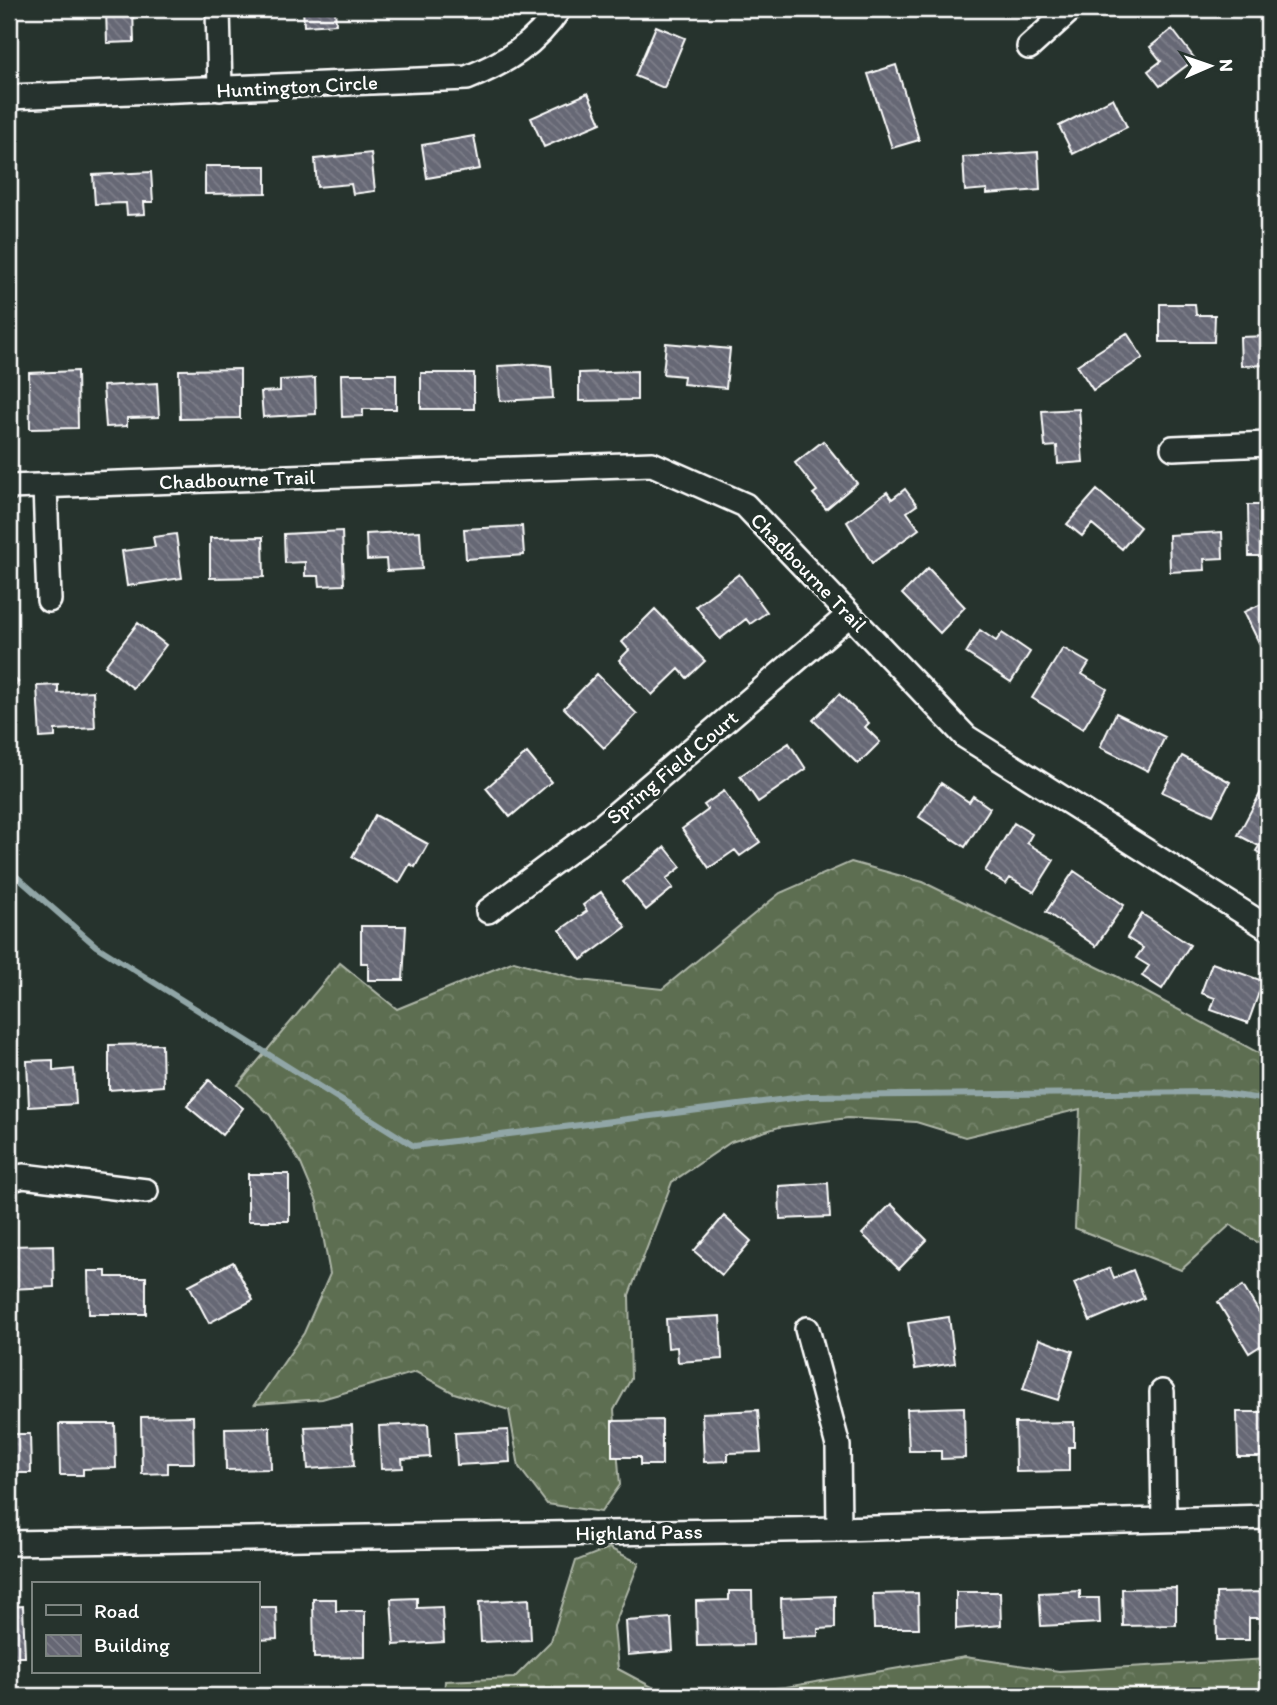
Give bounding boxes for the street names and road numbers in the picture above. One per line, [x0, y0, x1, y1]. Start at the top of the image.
street label: Huntington Circle [216, 69, 378, 103]
street label: Chadbourne Trail [158, 464, 316, 494]
street label: Chadbourne Trail [746, 507, 872, 637]
street label: Spring Field Court [601, 705, 743, 829]
street label: Highland Pass [575, 1518, 703, 1546]

